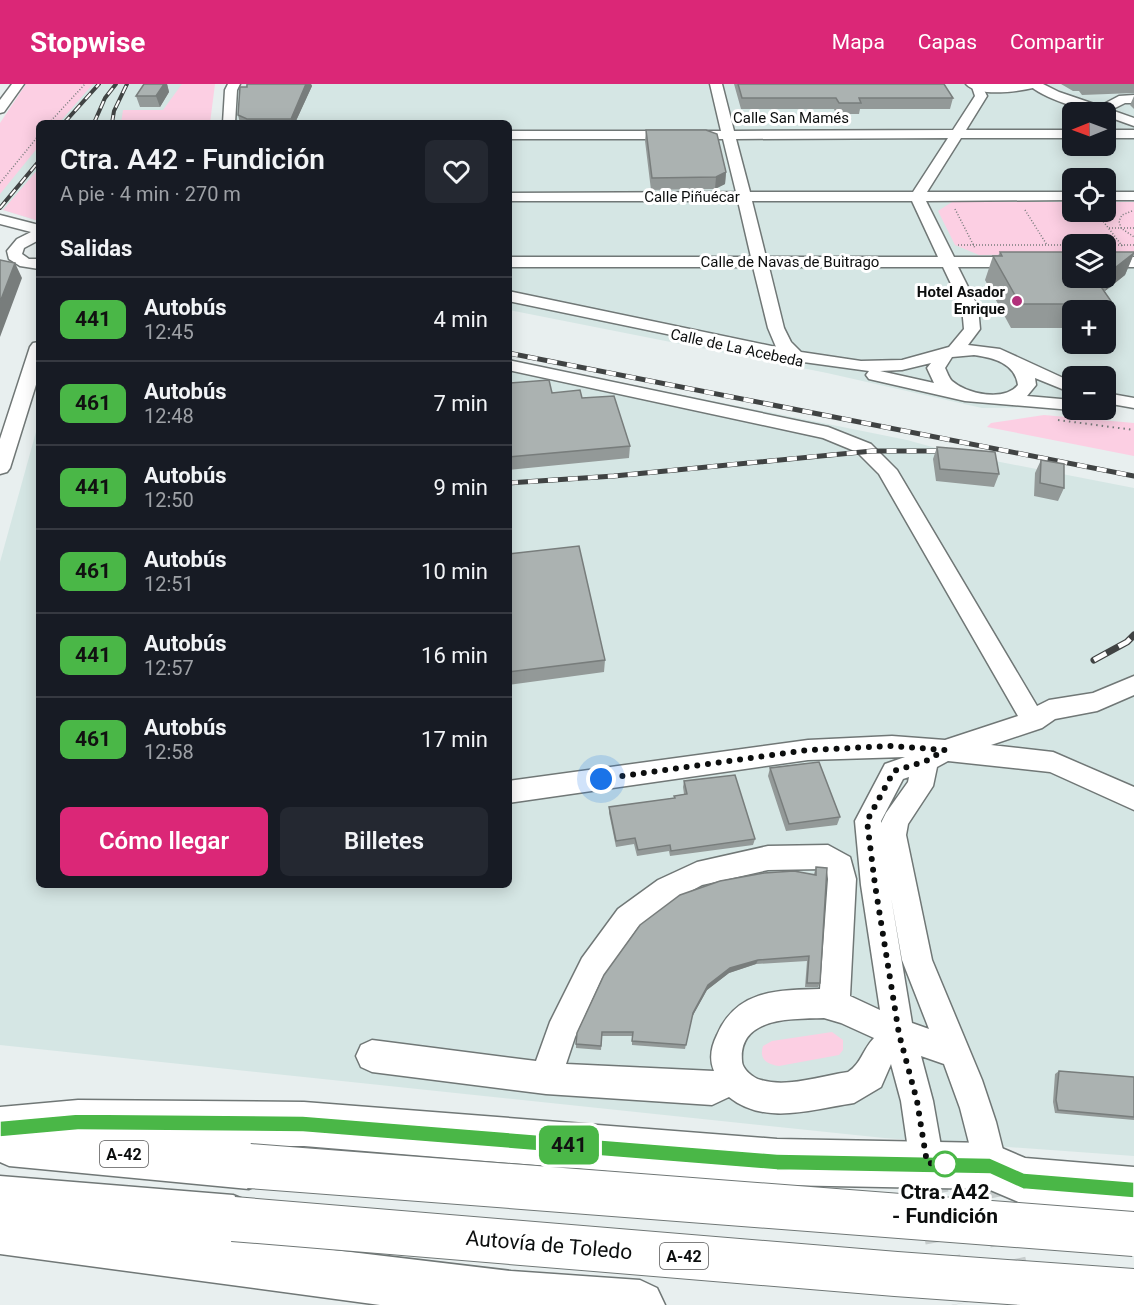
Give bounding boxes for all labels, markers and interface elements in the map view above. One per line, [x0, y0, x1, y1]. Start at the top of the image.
text: Stopwise [30, 26, 145, 59]
text: Mapa [832, 30, 885, 54]
text: Capas [918, 30, 977, 54]
text: Compartir [1010, 30, 1104, 54]
north arrow [1062, 102, 1116, 156]
map controls [1062, 102, 1116, 420]
street label: Calle San Mamés [733, 109, 849, 127]
button: heart [425, 140, 488, 203]
text: Ctra. A42 - Fundición [60, 143, 325, 176]
button: locate [1062, 168, 1116, 222]
text: A pie · 4 min · 270 m [60, 182, 241, 206]
street label: Calle Piñuécar [644, 188, 740, 206]
button: layers [1062, 234, 1116, 288]
text: Salidas [60, 236, 132, 261]
street label: Calle de Navas de Buitrago [701, 253, 879, 271]
place label: Hotel Asador Enrique [917, 283, 1005, 318]
marker: Hotel Asador Enrique [1010, 294, 1024, 308]
text: Autobús [144, 295, 227, 320]
button: + [1062, 300, 1116, 354]
text: 441 [75, 307, 111, 331]
text: 4 min [433, 307, 488, 332]
text: 12:45 [144, 320, 194, 344]
street label: Calle de La Acebeda [669, 325, 805, 371]
button: − [1062, 366, 1116, 420]
text: Autobús [144, 379, 227, 404]
text: 461 [75, 391, 111, 415]
text: 7 min [433, 391, 488, 416]
text: 12:48 [144, 404, 194, 428]
text: Autobús [144, 463, 227, 488]
text: 441 [75, 475, 111, 499]
text: 9 min [433, 475, 488, 500]
text: 12:50 [144, 488, 194, 512]
text: Autobús [144, 547, 227, 572]
text: 461 [75, 559, 111, 583]
text: 10 min [421, 559, 488, 584]
text: 12:51 [144, 572, 194, 596]
text: Autobús [144, 631, 227, 656]
text: 441 [75, 643, 111, 667]
text: 16 min [421, 643, 488, 668]
text: 12:57 [144, 656, 194, 680]
text: Autobús [144, 715, 227, 740]
text: 461 [75, 727, 111, 751]
text: 17 min [421, 727, 488, 752]
text: 12:58 [144, 740, 194, 764]
your location [586, 764, 616, 794]
button: Cómo llegar [60, 807, 268, 876]
button: Billetes [280, 807, 488, 876]
line badge: 441 [534, 1126, 604, 1164]
text: 441 [551, 1133, 587, 1157]
road number: A-42 [100, 1141, 148, 1167]
marker: Ctra. A42 - Fundición [932, 1151, 958, 1177]
place label: Ctra. A42 - Fundición [892, 1180, 998, 1228]
street label: Autovía de Toledo [465, 1226, 633, 1264]
road number: A-42 [660, 1243, 708, 1269]

